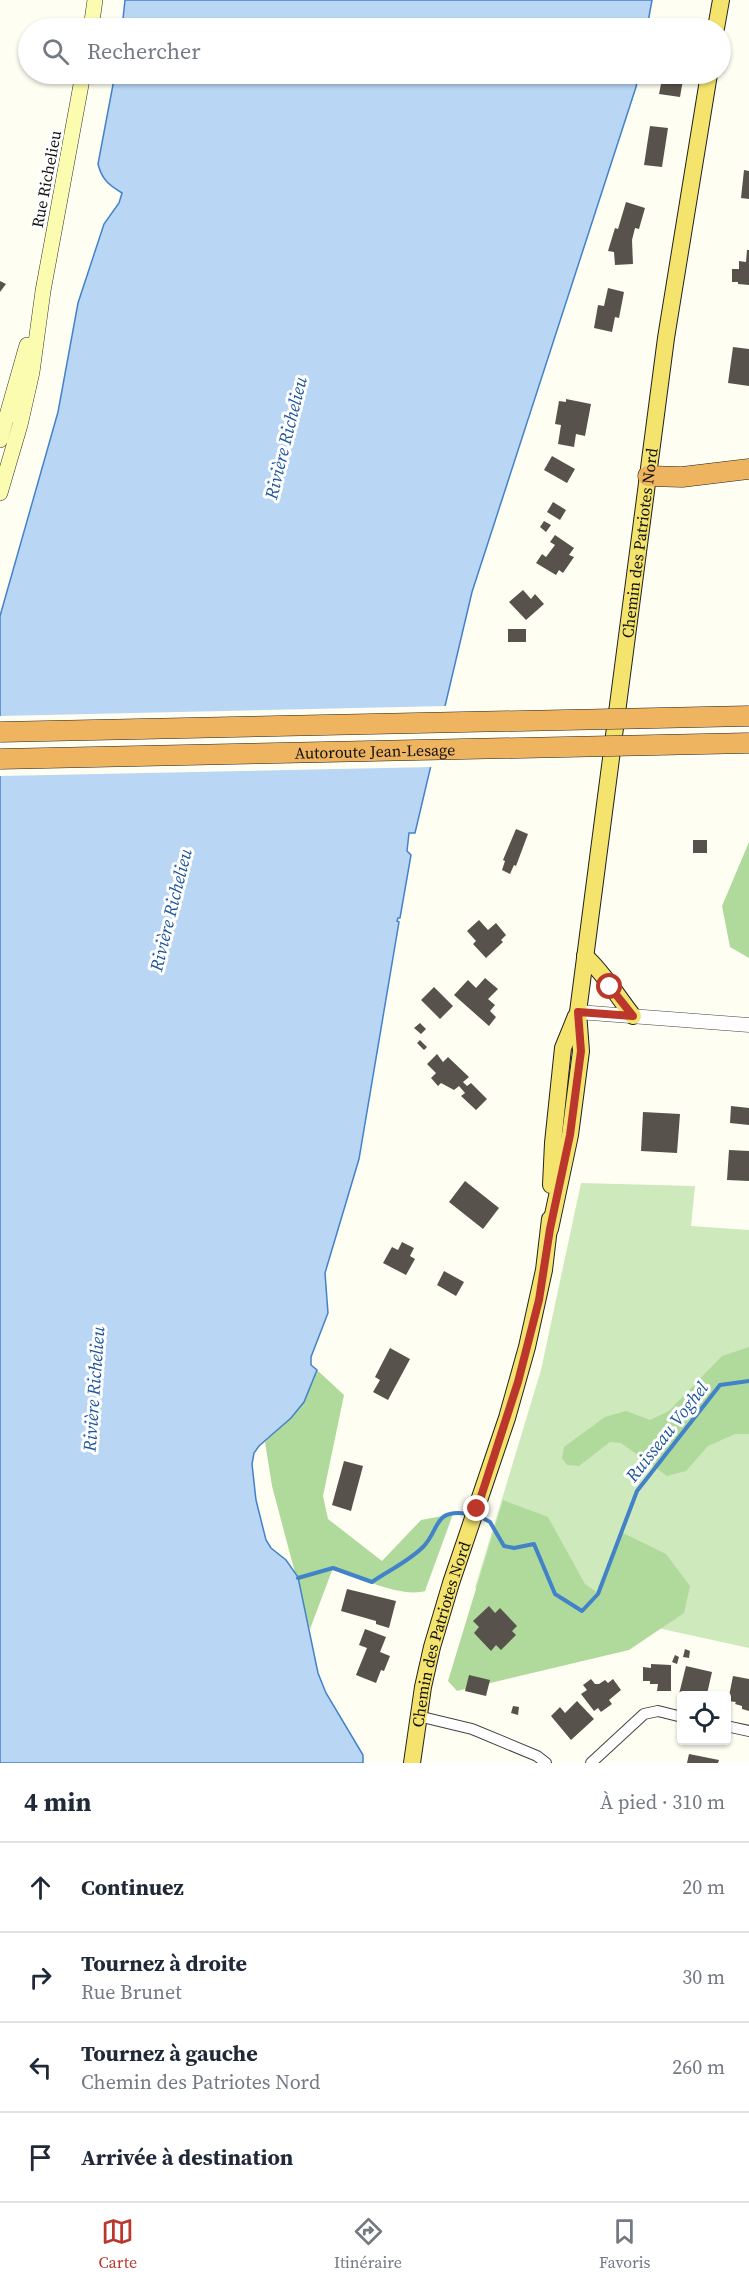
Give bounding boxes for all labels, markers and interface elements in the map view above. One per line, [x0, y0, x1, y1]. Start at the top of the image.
search box [18, 18, 731, 84]
icon: search [39, 35, 72, 68]
text: Rechercher [87, 36, 201, 66]
street label: Rue Richelieu [26, 128, 66, 230]
water label: Rivière Richelieu [258, 373, 313, 503]
street label: Chemin des Patriotes Nord [616, 446, 663, 639]
street label: Autoroute Jean-Lesage [294, 738, 455, 764]
water label: Rivière Richelieu [143, 845, 198, 975]
route start [596, 973, 622, 999]
water label: Rivière Richelieu [77, 1325, 110, 1453]
water label: Ruisseau Voghel [619, 1376, 714, 1488]
route end [463, 1495, 489, 1521]
street label: Chemin des Patriotes Nord [406, 1539, 475, 1729]
map controls [677, 1691, 731, 1745]
button: locate [677, 1691, 731, 1745]
text: 4 min [24, 1784, 91, 1820]
text: À pied · 310 m [600, 1788, 725, 1816]
icon: ahead [24, 1871, 57, 1904]
text: Continuez [81, 1872, 184, 1902]
text: 20 m [682, 1873, 725, 1901]
text: Tournez à droite [81, 1948, 247, 1978]
icon: right [24, 1961, 57, 1994]
text: 30 m [682, 1963, 725, 1991]
text: Rue Brunet [81, 1978, 182, 2006]
text: Tournez à gauche [81, 2038, 258, 2068]
icon: left [24, 2051, 57, 2084]
text: 260 m [672, 2053, 725, 2081]
text: Chemin des Patriotes Nord [81, 2068, 320, 2096]
icon: arrive [24, 2141, 57, 2174]
text: Arrivée à destination [81, 2142, 293, 2172]
tab: Carte [99, 2215, 137, 2273]
tab: Itinéraire [334, 2215, 402, 2273]
tab: Favoris [599, 2215, 650, 2273]

